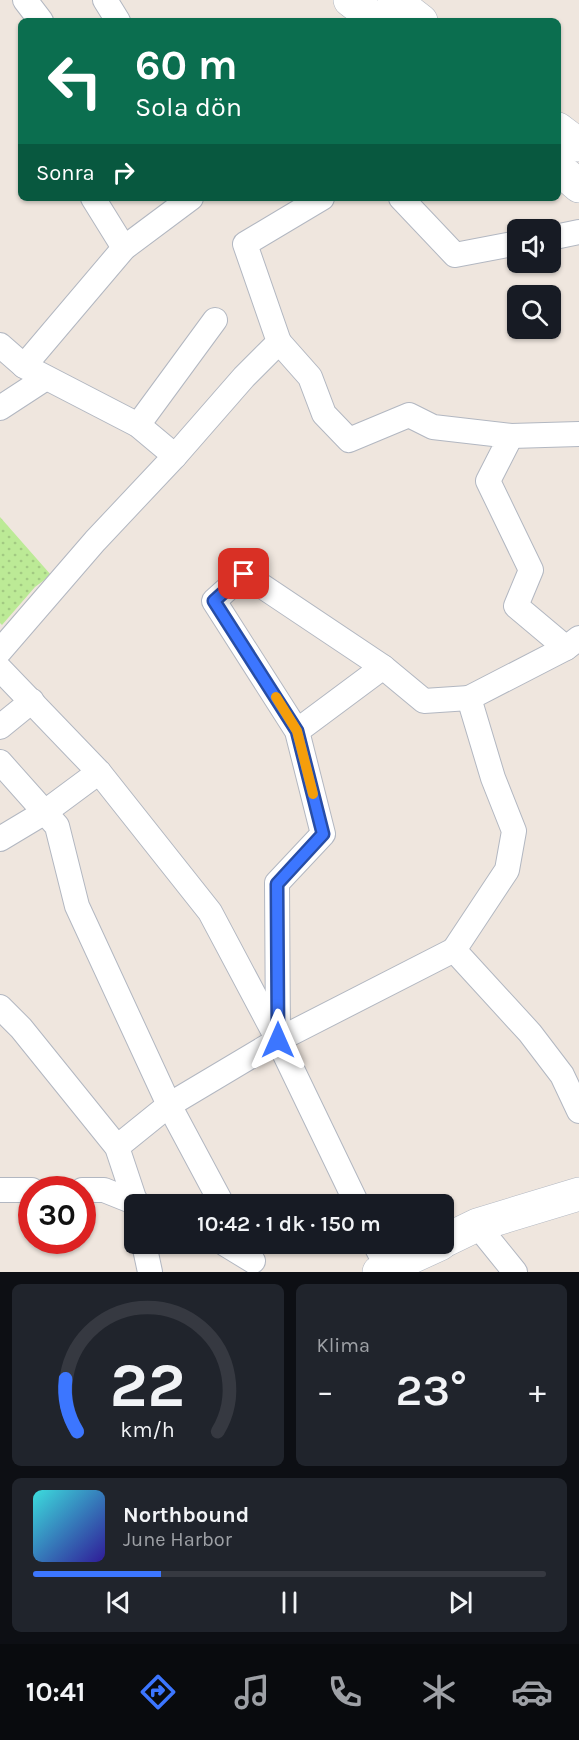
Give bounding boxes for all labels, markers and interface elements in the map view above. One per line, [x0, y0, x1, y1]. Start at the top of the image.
text: 60 m [135, 40, 238, 90]
icon: left [36, 42, 114, 120]
text: Sola dön [135, 91, 242, 123]
icon: right [107, 156, 140, 189]
text: Sonra [36, 160, 95, 186]
map controls [507, 219, 561, 339]
button: sound [507, 219, 561, 273]
button: search [507, 285, 561, 339]
pin [218, 548, 269, 599]
icon: arrive [227, 557, 260, 590]
position arrow [246, 1008, 310, 1072]
speed limit sign: 30 [18, 1176, 96, 1254]
text: 10:42 · 1 dk · 150 m [197, 1211, 381, 1237]
text: Klima [317, 1334, 370, 1357]
text: 22 [110, 1349, 185, 1422]
text: 23° [396, 1364, 467, 1416]
text: − [317, 1372, 334, 1410]
text: + [529, 1372, 546, 1410]
text: km/h [121, 1417, 175, 1442]
text: Northbound [123, 1502, 249, 1528]
text: June Harbor [123, 1528, 232, 1551]
icon: previous [102, 1586, 135, 1619]
icon: pause [273, 1586, 306, 1619]
icon: next [444, 1586, 477, 1619]
icon: directions [137, 1671, 179, 1713]
icon: music [231, 1671, 273, 1713]
icon: phone [324, 1671, 366, 1713]
icon: climate [418, 1671, 460, 1713]
icon: car [511, 1671, 553, 1713]
text: 10:41 [26, 1676, 85, 1708]

